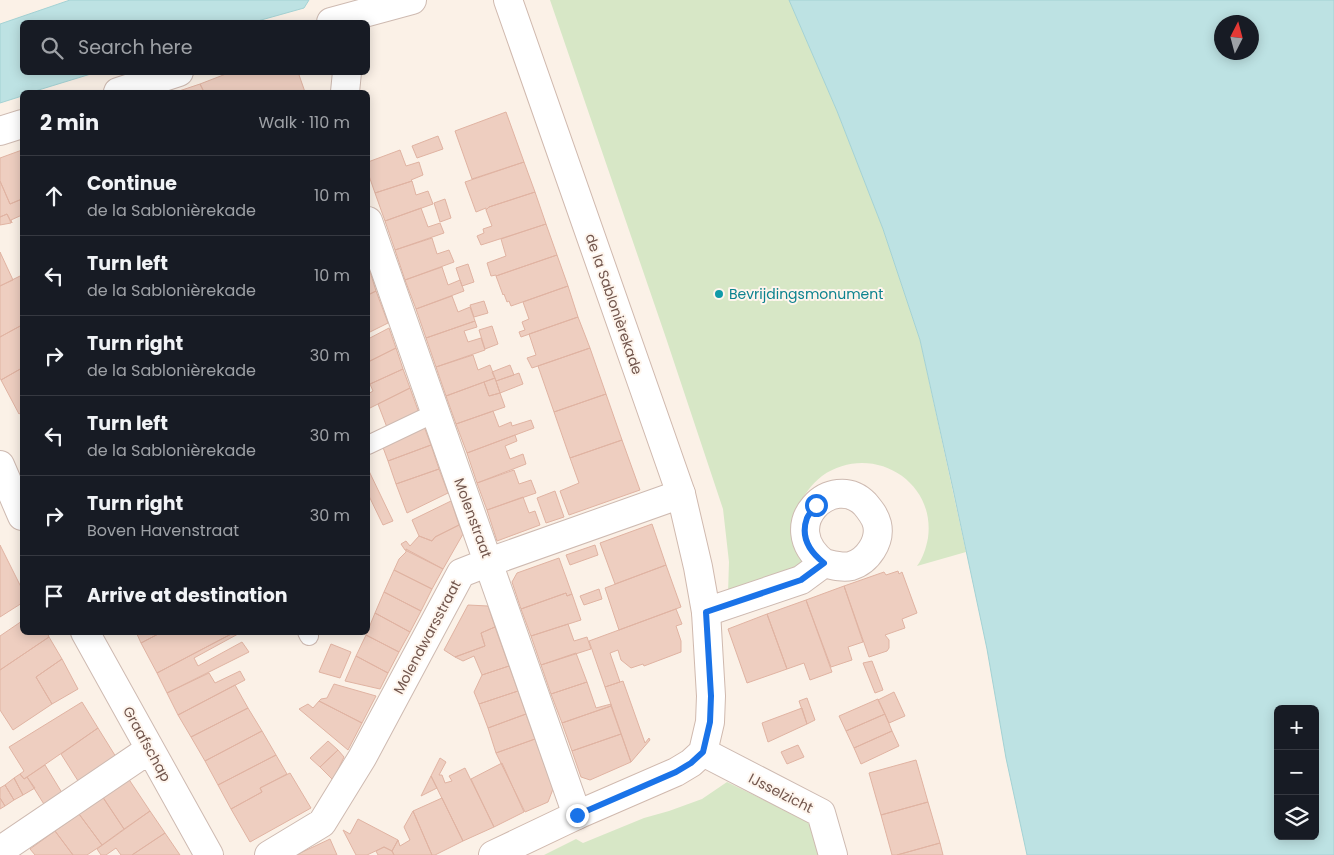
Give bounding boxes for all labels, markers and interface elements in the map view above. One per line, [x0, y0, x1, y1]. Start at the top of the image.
north arrow [1214, 15, 1259, 60]
search box [20, 20, 370, 75]
icon: search [38, 34, 66, 62]
text: Search here [78, 34, 192, 61]
text: 2 min [40, 108, 99, 137]
text: Walk · 110 m [258, 111, 350, 134]
text: Continue [87, 170, 177, 197]
icon: ahead [40, 182, 68, 210]
text: 10 m [314, 184, 350, 207]
text: de la Sablonièrekade [87, 199, 256, 222]
street label: de la Sablonièrekade [580, 231, 648, 377]
text: Turn left [87, 250, 168, 277]
icon: left [40, 262, 68, 290]
text: 10 m [314, 264, 350, 287]
text: de la Sablonièrekade [87, 279, 256, 302]
place label: Bevrijdingsmonument [729, 284, 883, 304]
marker: Bevrijdingsmonument [713, 288, 725, 300]
text: Turn right [87, 330, 183, 357]
icon: right [40, 342, 68, 370]
text: 30 m [310, 344, 350, 367]
text: de la Sablonièrekade [87, 359, 256, 382]
text: Turn left [87, 410, 168, 437]
icon: left [40, 422, 68, 450]
text: 30 m [310, 424, 350, 447]
text: de la Sablonièrekade [87, 439, 256, 462]
street label: Molenstraat [449, 475, 497, 561]
text: Turn right [87, 490, 183, 517]
route start [805, 494, 828, 517]
icon: right [40, 502, 68, 530]
text: 30 m [310, 504, 350, 527]
text: Boven Havenstraat [87, 519, 239, 542]
street label: Molendwarsstraat [388, 576, 466, 698]
icon: arrive [40, 582, 68, 610]
text: Arrive at destination [87, 582, 288, 609]
street label: Graafschap [118, 703, 176, 785]
map controls [1274, 705, 1319, 840]
button: + [1274, 705, 1319, 750]
button: − [1274, 750, 1319, 795]
street label: IJsselzicht [745, 768, 817, 818]
button: layers [1274, 795, 1319, 840]
route end [566, 804, 589, 827]

